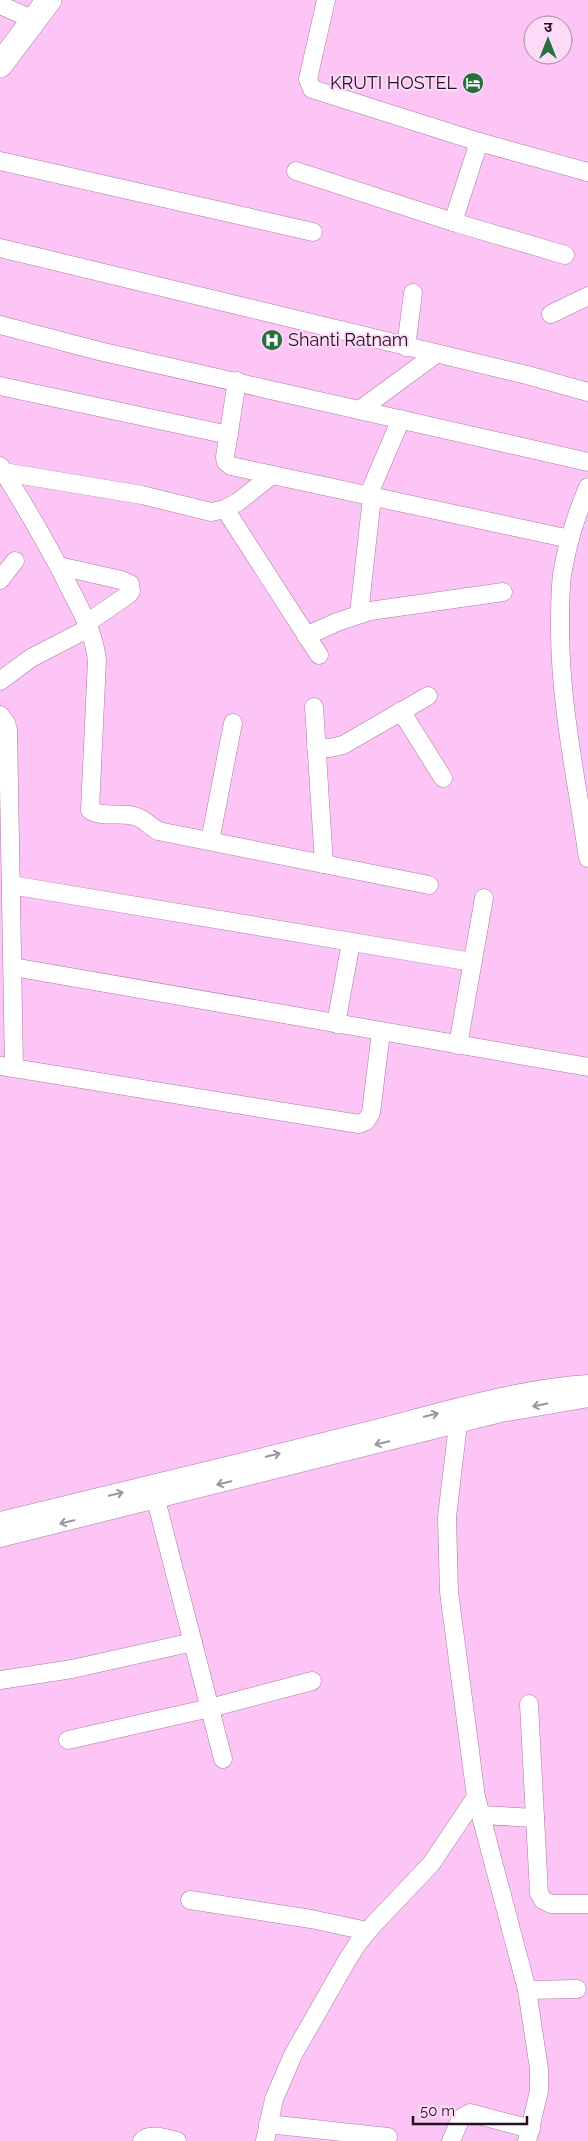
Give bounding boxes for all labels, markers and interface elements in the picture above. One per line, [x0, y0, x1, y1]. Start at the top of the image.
north arrow [523, 15, 573, 65]
text: उ [544, 19, 553, 35]
hotel icon: KRUTI HOSTEL [461, 71, 485, 95]
place label: KRUTI HOSTEL [330, 72, 458, 93]
hospital icon: Shanti Ratnam [260, 328, 284, 352]
place label: Shanti Ratnam [288, 329, 408, 350]
one-way arrow [532, 1401, 548, 1410]
one-way arrow [423, 1410, 439, 1419]
one-way arrow [374, 1439, 390, 1448]
one-way arrow [265, 1450, 281, 1459]
one-way arrow [217, 1479, 233, 1488]
one-way arrow [107, 1489, 123, 1498]
one-way arrow [59, 1518, 75, 1527]
scale bar [413, 2094, 527, 2126]
text: 50 m [420, 2102, 455, 2120]

